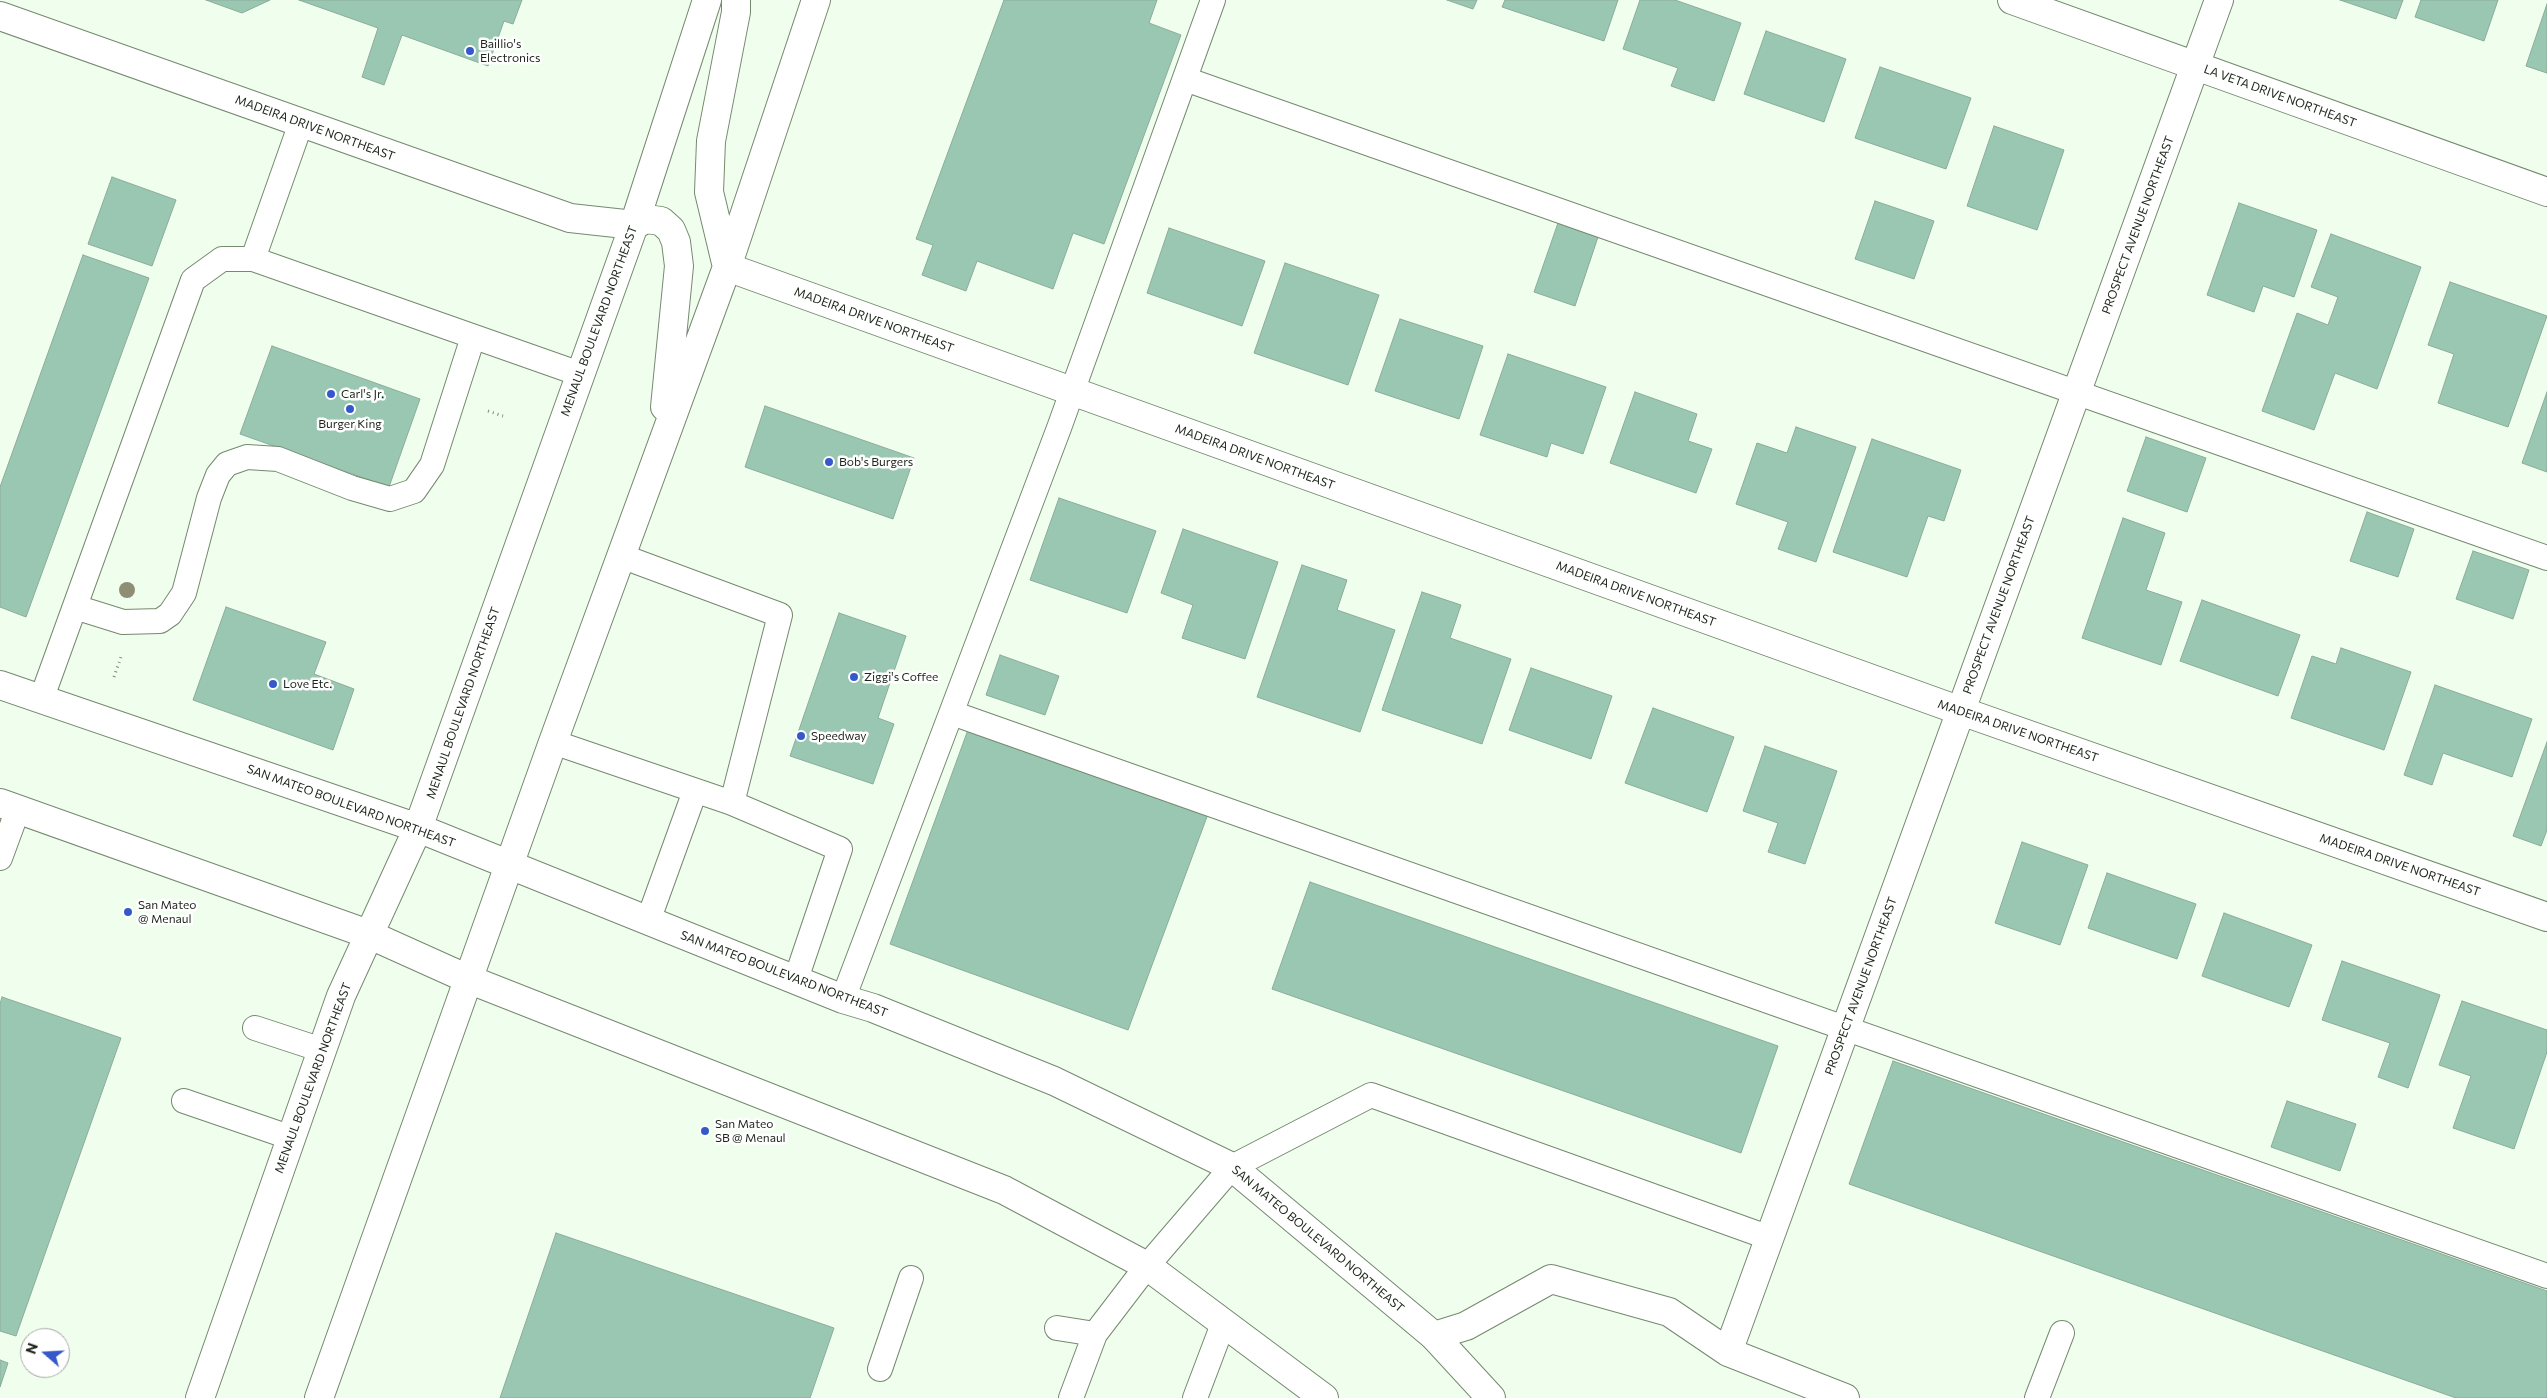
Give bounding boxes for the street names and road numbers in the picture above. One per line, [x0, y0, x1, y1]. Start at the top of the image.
street label: LA VETA DRIVE NORTHEAST [2202, 62, 2358, 130]
street label: MADEIRA DRIVE NORTHEAST [233, 92, 397, 164]
street label: PROSPECT AVENUE NORTHEAST [2099, 134, 2177, 316]
street label: MENAUL BOULEVARD NORTHEAST [558, 224, 640, 418]
street label: MADEIRA DRIVE NORTHEAST [792, 284, 956, 356]
street label: MADEIRA DRIVE NORTHEAST [1173, 421, 1337, 493]
street label: PROSPECT AVENUE NORTHEAST [1960, 514, 2038, 696]
street label: MADEIRA DRIVE NORTHEAST [1554, 558, 1718, 630]
street label: MENAUL BOULEVARD NORTHEAST [423, 605, 503, 801]
street label: MADEIRA DRIVE NORTHEAST [1936, 697, 2100, 765]
street label: SAN MATEO BOULEVARD NORTHEAST [245, 761, 457, 851]
street label: MADEIRA DRIVE NORTHEAST [2318, 831, 2482, 899]
street label: PROSPECT AVENUE NORTHEAST [1822, 895, 1900, 1077]
street label: SAN MATEO BOULEVARD NORTHEAST [678, 928, 890, 1020]
street label: MENAUL BOULEVARD NORTHEAST [272, 981, 354, 1175]
street label: SAN MATEO BOULEVARD NORTHEAST [1229, 1163, 1407, 1315]

